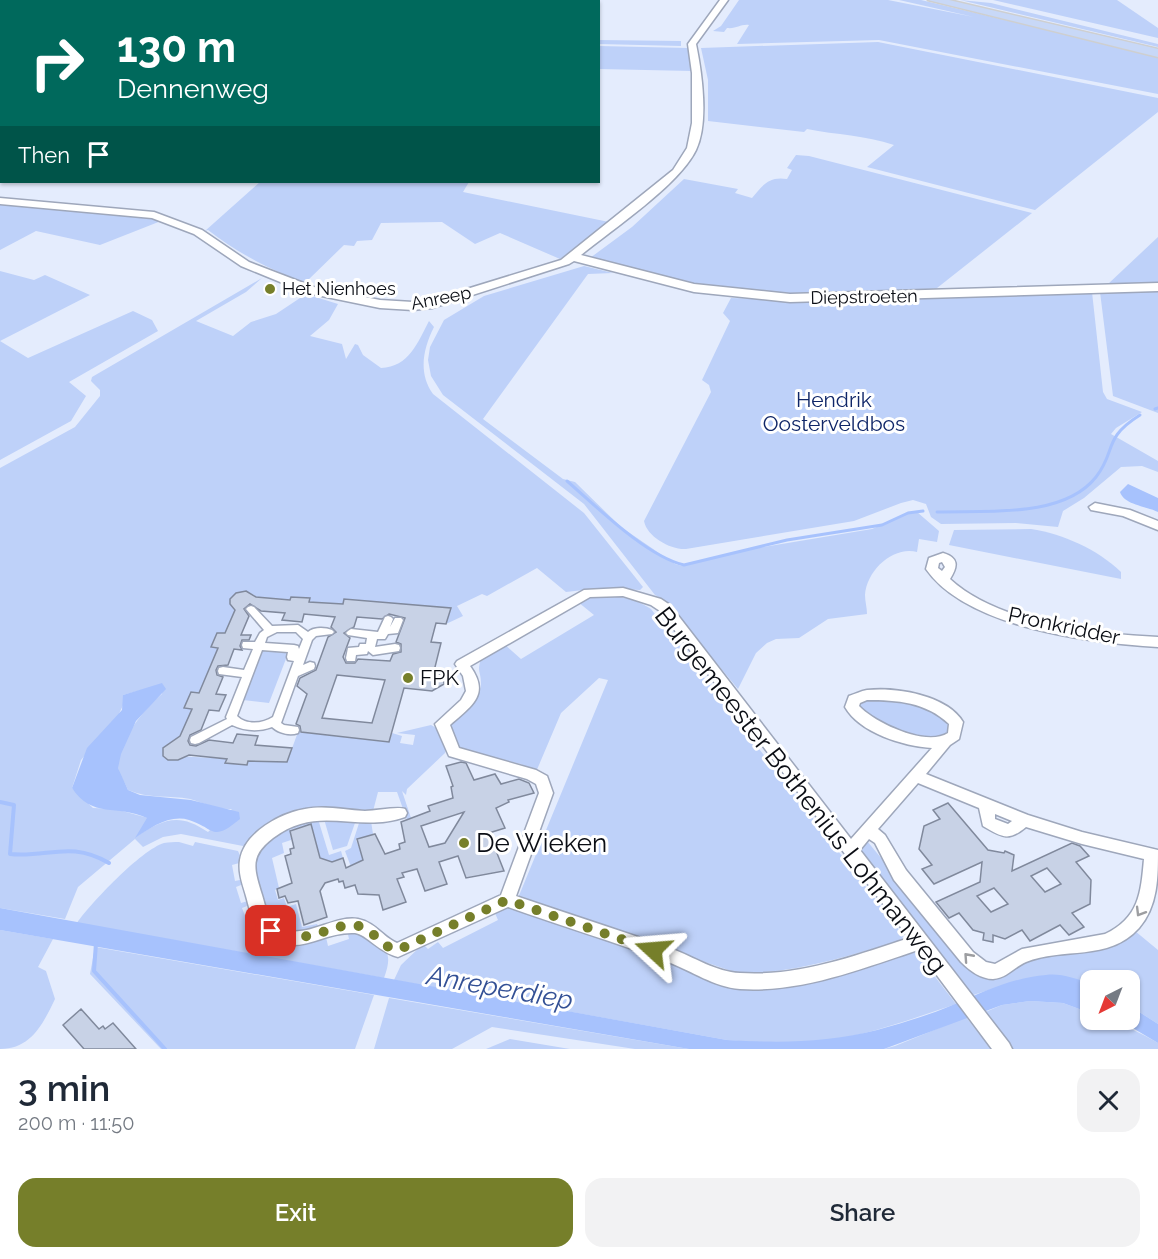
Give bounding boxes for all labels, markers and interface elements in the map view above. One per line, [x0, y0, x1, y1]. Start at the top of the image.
text: 130 m [117, 23, 236, 72]
icon: right [18, 24, 96, 102]
text: Dennenweg [117, 73, 269, 104]
icon: arrive [82, 138, 115, 171]
text: Then [18, 142, 70, 168]
place label: Het Nienhoes [282, 278, 396, 299]
street label: Anreep [409, 281, 473, 314]
marker: Het Nienhoes [263, 282, 277, 296]
street label: Diepstroeten [810, 285, 918, 308]
park label: Hendrik Oosterveldbos [763, 387, 905, 436]
street label: Burgemeester Bothenius Lohmanweg [649, 601, 953, 979]
street label: Pronkridder [1006, 601, 1123, 650]
place label: FPK [420, 665, 459, 690]
marker: FPK [401, 671, 415, 685]
place label: De Wieken [476, 828, 607, 858]
marker: De Wieken [457, 836, 471, 850]
pin [245, 905, 296, 956]
one-way arrow [1136, 906, 1148, 916]
icon: arrive [254, 914, 287, 947]
position arrow [621, 918, 685, 982]
one-way arrow [964, 953, 975, 964]
water label: Anreperdiep [423, 959, 576, 1016]
north arrow [1080, 970, 1140, 1030]
map controls [1080, 970, 1140, 1030]
text: 3 min [18, 1067, 110, 1109]
button: close [1077, 1069, 1140, 1132]
text: 200 m · 11:50 [18, 1111, 134, 1135]
button: Exit [18, 1178, 573, 1247]
button: Share [585, 1178, 1140, 1247]

